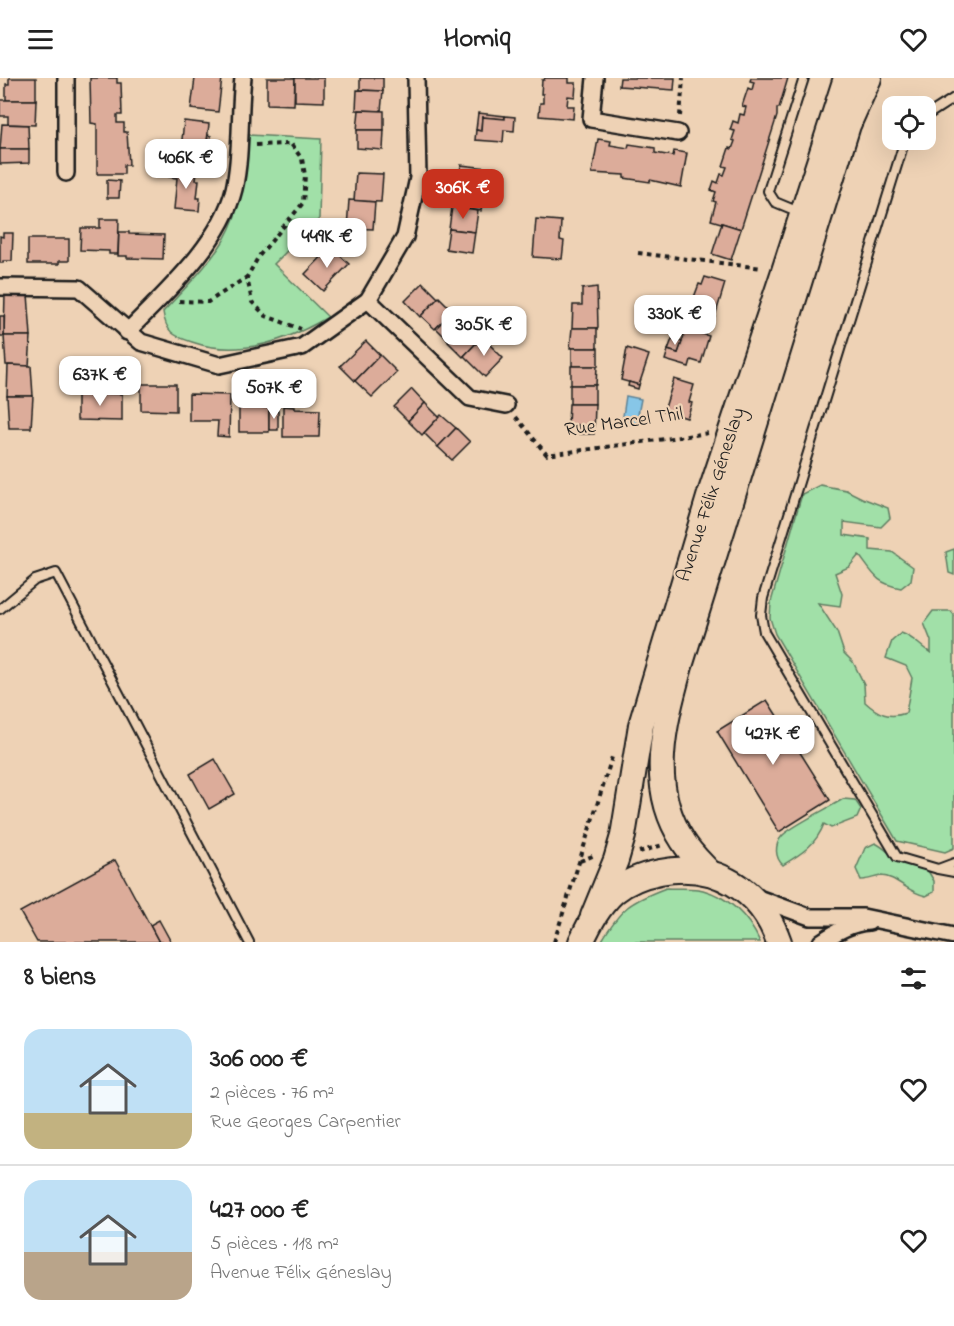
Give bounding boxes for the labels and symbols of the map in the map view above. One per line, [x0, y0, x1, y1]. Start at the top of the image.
pin: 406K € [137, 139, 235, 190]
pin: 306K € [414, 169, 512, 220]
pin: 449K € [278, 218, 376, 269]
pin: 330K € [626, 295, 724, 346]
pin: 305K € [435, 306, 533, 357]
pin: 637K € [51, 356, 149, 407]
pin: 507K € [225, 369, 323, 420]
street label: Rue Marcel Thil [563, 400, 685, 446]
street label: Avenue Félix Géneslay [670, 404, 754, 586]
pin: 427K € [724, 715, 822, 766]

